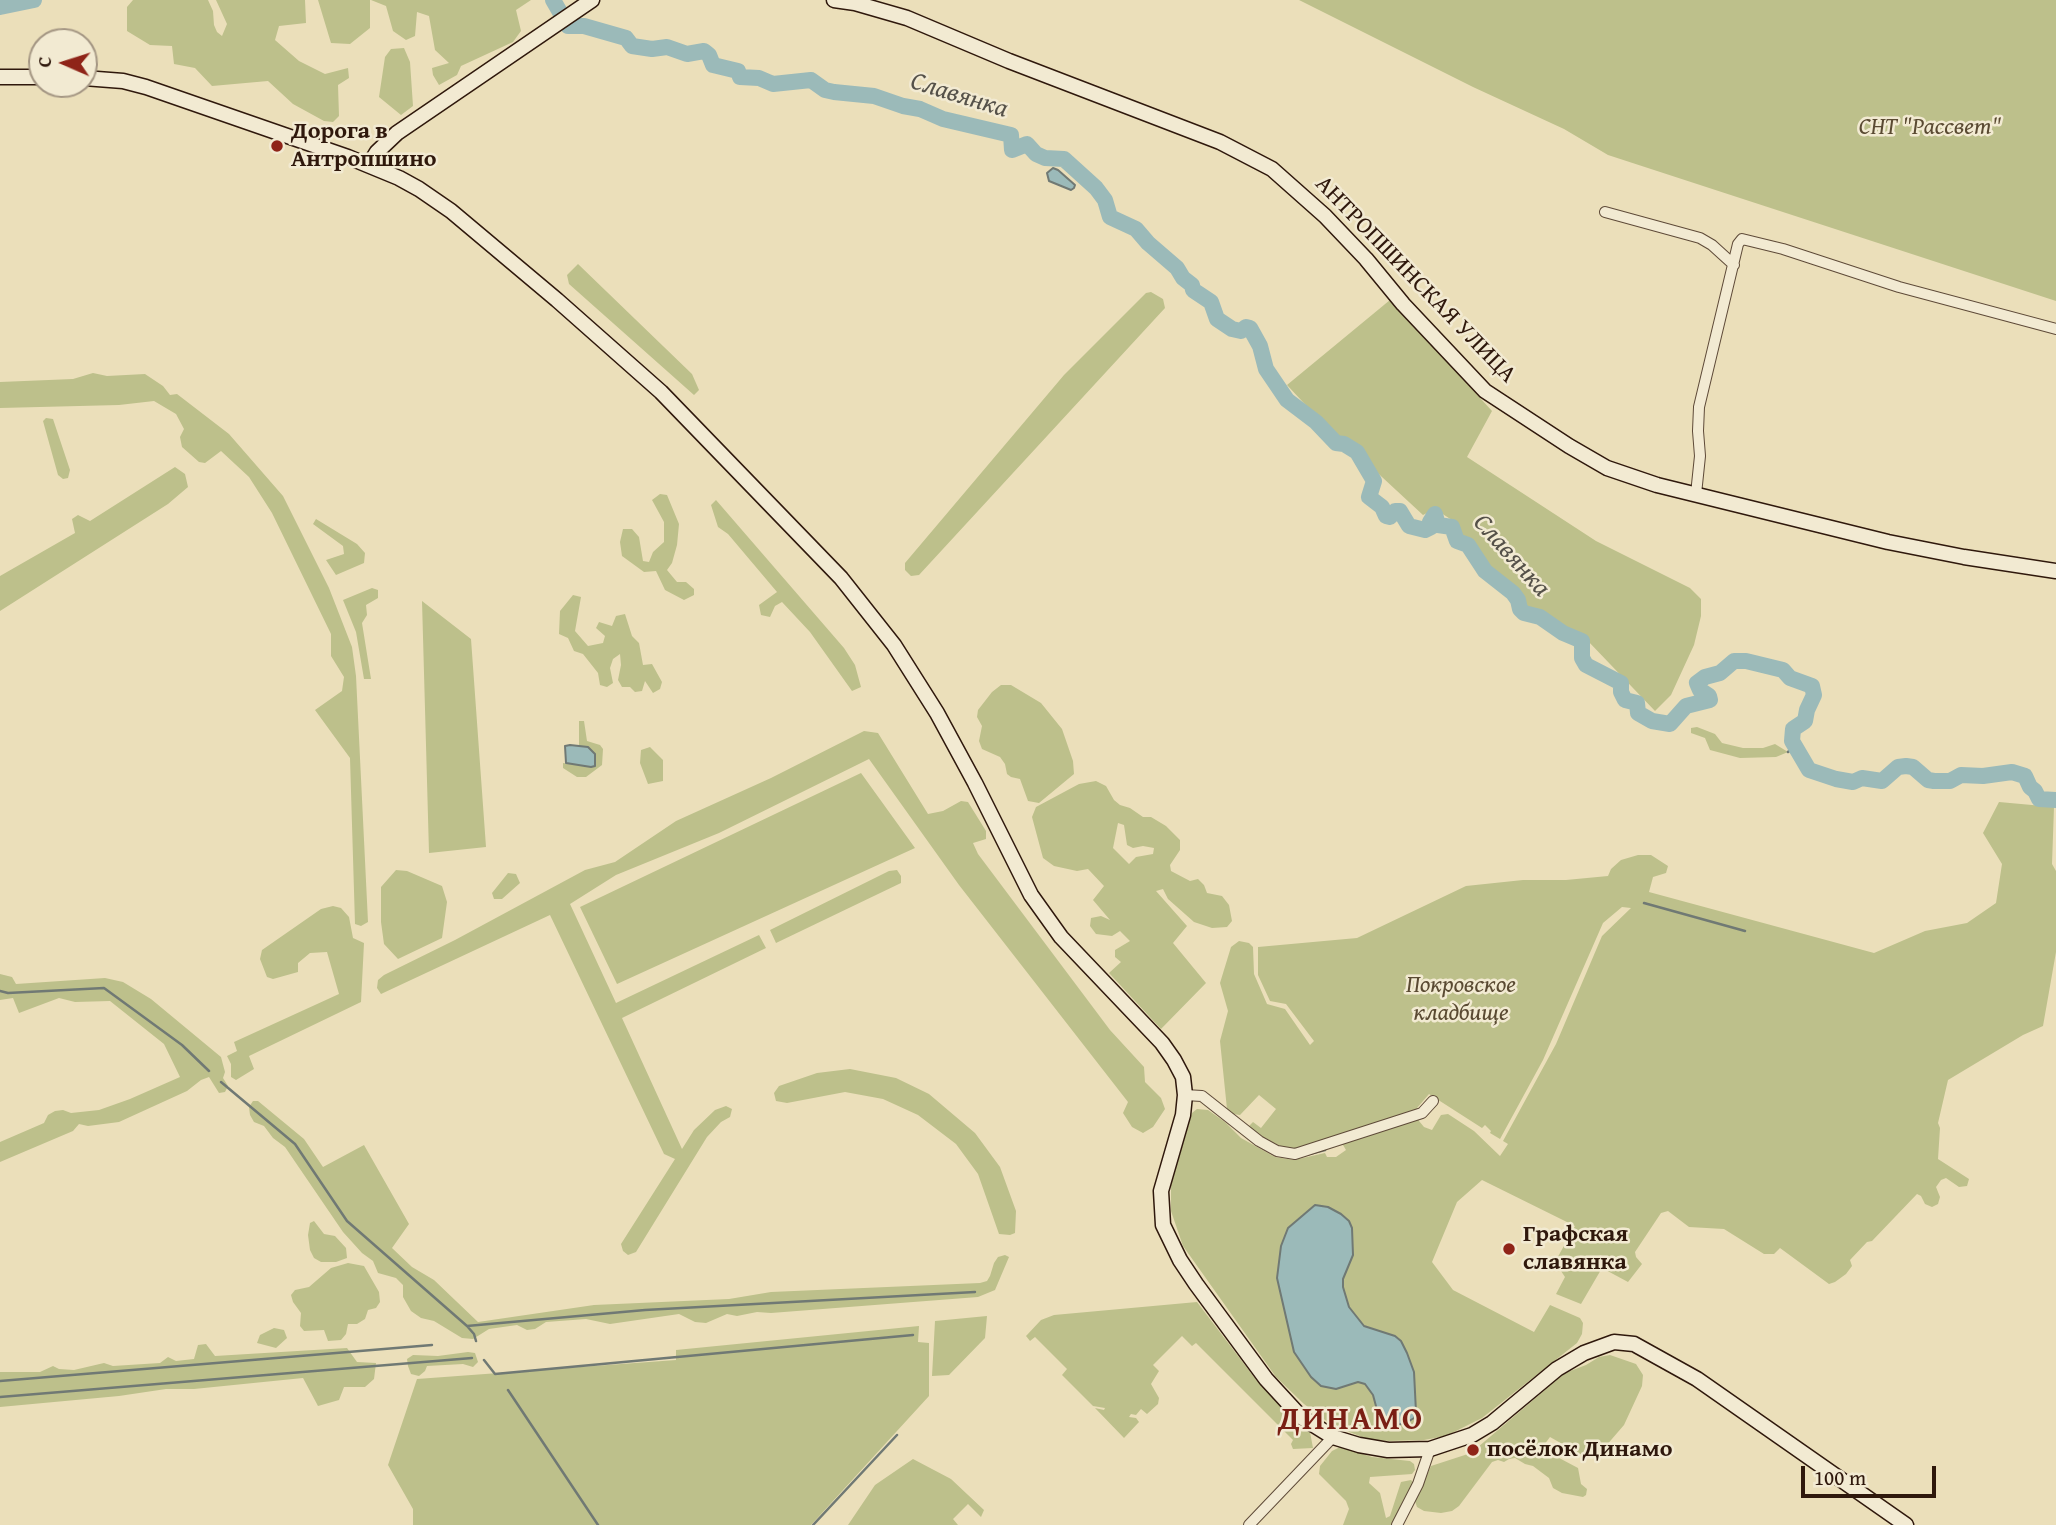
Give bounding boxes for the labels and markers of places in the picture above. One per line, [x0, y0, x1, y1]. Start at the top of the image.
place label: Дорога в Антропшино [291, 118, 437, 174]
marker: Дорога в Антропшино [269, 138, 285, 154]
place label: Графская славянка [1523, 1221, 1628, 1277]
marker: Графская славянка [1501, 1241, 1517, 1257]
place label: посёлок Динамо [1487, 1436, 1672, 1464]
marker: посёлок Динамо [1465, 1442, 1481, 1458]

